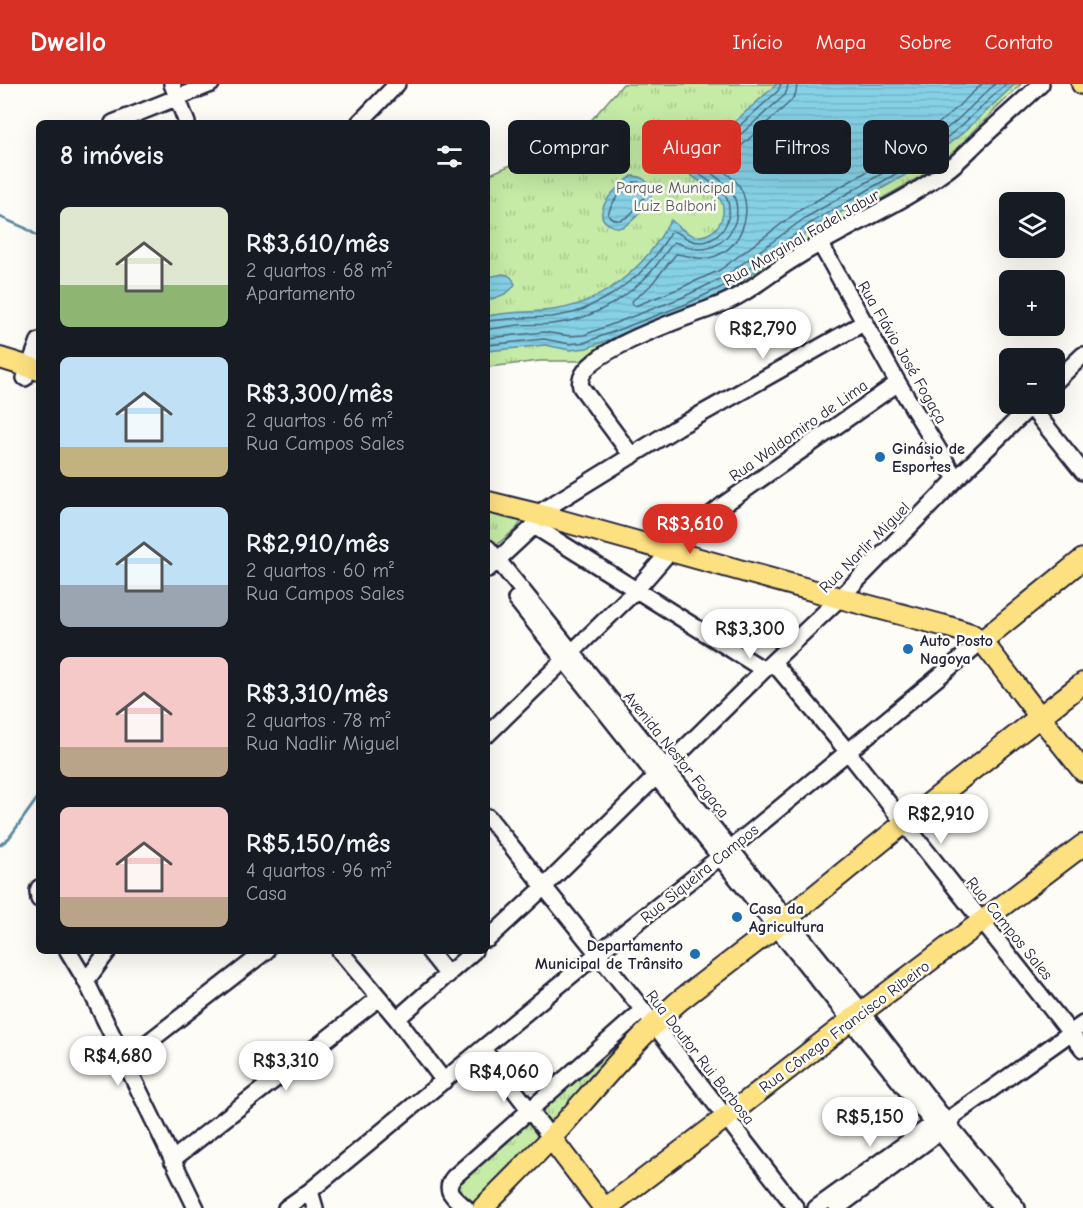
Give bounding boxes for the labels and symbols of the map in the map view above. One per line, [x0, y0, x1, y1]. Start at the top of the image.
park label: Parque Municipal Luiz Balboni [616, 179, 734, 215]
street label: Rua Marginal Fadel Jabur [720, 185, 883, 290]
street label: Rua Flávio José Fogaça [854, 278, 950, 427]
pin: R$2,790 [708, 309, 818, 360]
street label: Rua Waldomiro de Lima [726, 376, 871, 485]
place label: Ginásio de Esportes [892, 440, 965, 476]
marker: Ginásio de Esportes [873, 450, 887, 464]
street label: Rua Narlir Miguel [816, 499, 914, 597]
pin: R$3,610 [635, 504, 745, 555]
pin: R$3,300 [695, 609, 805, 660]
place label: Auto Posto Nagoya [920, 632, 993, 668]
marker: Auto Posto Nagoya [901, 642, 915, 656]
street label: Avenida Nestor Fogaça [620, 688, 733, 821]
pin: R$2,910 [886, 794, 996, 845]
street label: Rua Siqueira Campos [637, 821, 762, 927]
street label: Rua Campos Sales [962, 874, 1056, 984]
place label: Casa da Agricultura [749, 900, 824, 936]
marker: Casa da Agricultura [730, 910, 744, 924]
place label: Departamento Municipal de Trânsito [535, 937, 683, 973]
marker: Departamento Municipal de Trânsito [688, 947, 702, 961]
street label: Rua Cônego Francisco Ribeiro [756, 957, 933, 1097]
street label: Rua Doutor Rui Barbosa [642, 987, 758, 1128]
pin: R$4,680 [63, 1036, 173, 1087]
pin: R$3,310 [231, 1041, 341, 1092]
pin: R$4,060 [449, 1052, 559, 1103]
pin: R$5,150 [815, 1097, 925, 1148]

